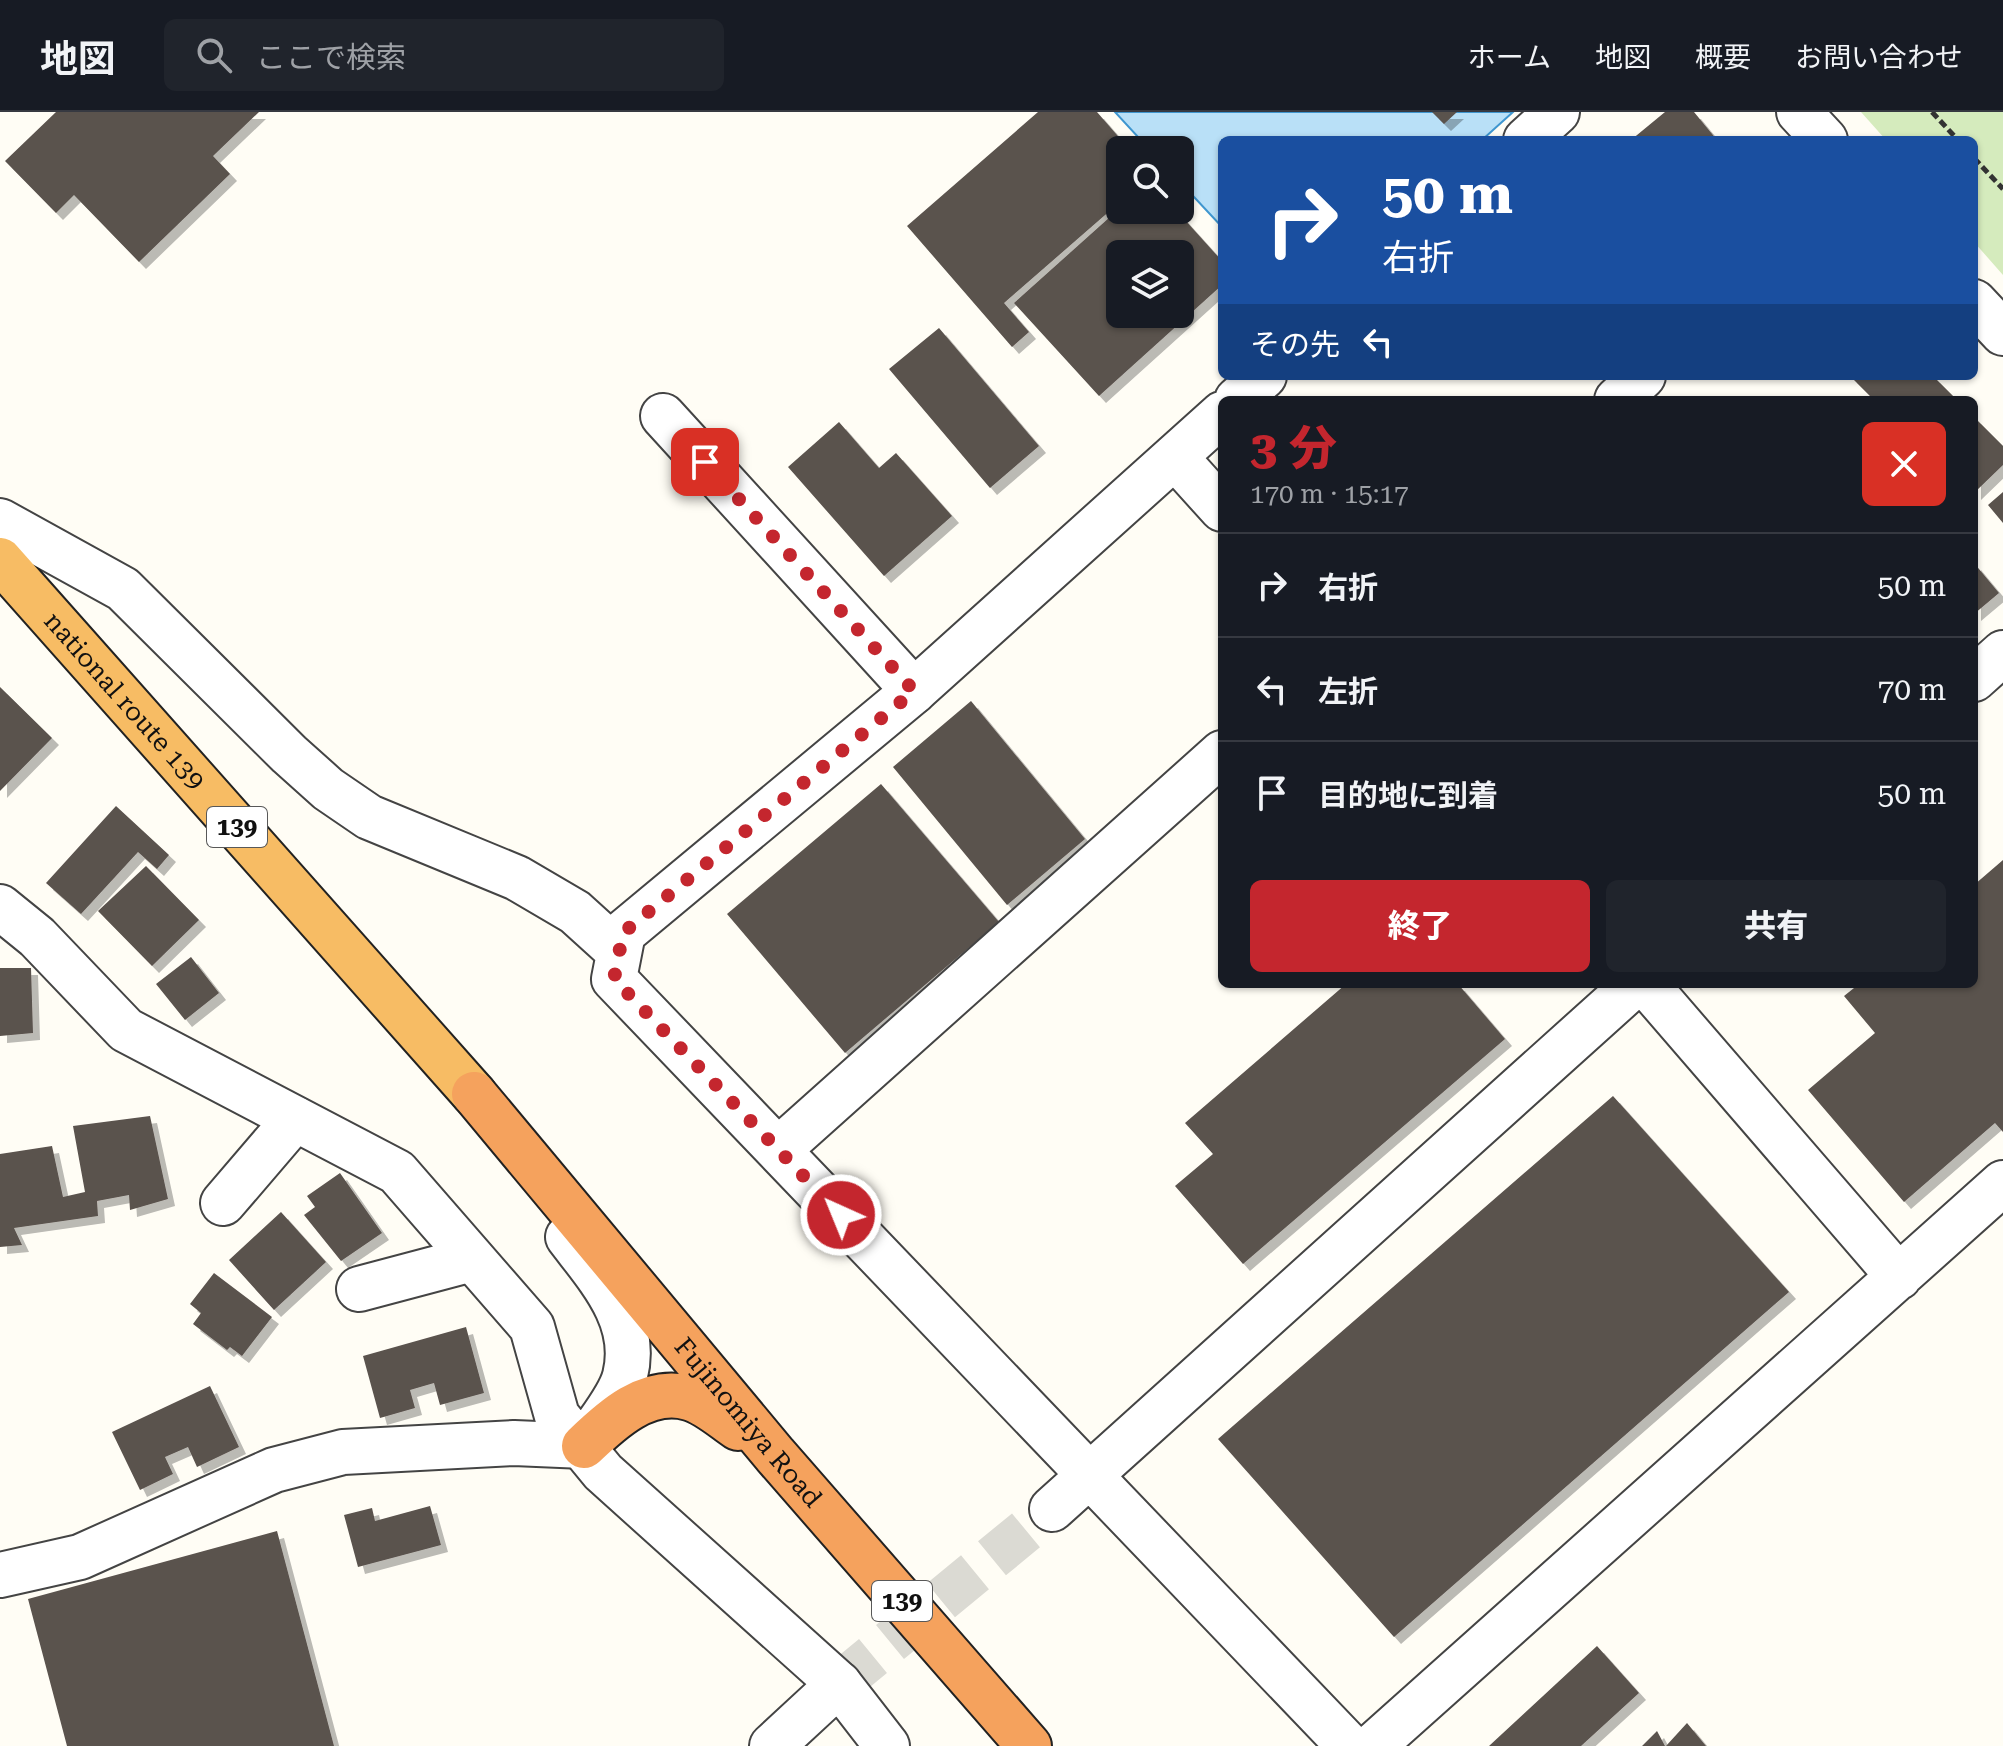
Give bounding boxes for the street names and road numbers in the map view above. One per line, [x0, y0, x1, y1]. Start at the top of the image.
street label: national route 139 [38, 606, 211, 795]
road number: 139 [207, 807, 267, 847]
street label: Fujinomiya Road [669, 1332, 829, 1513]
road number: 139 [872, 1581, 932, 1621]

